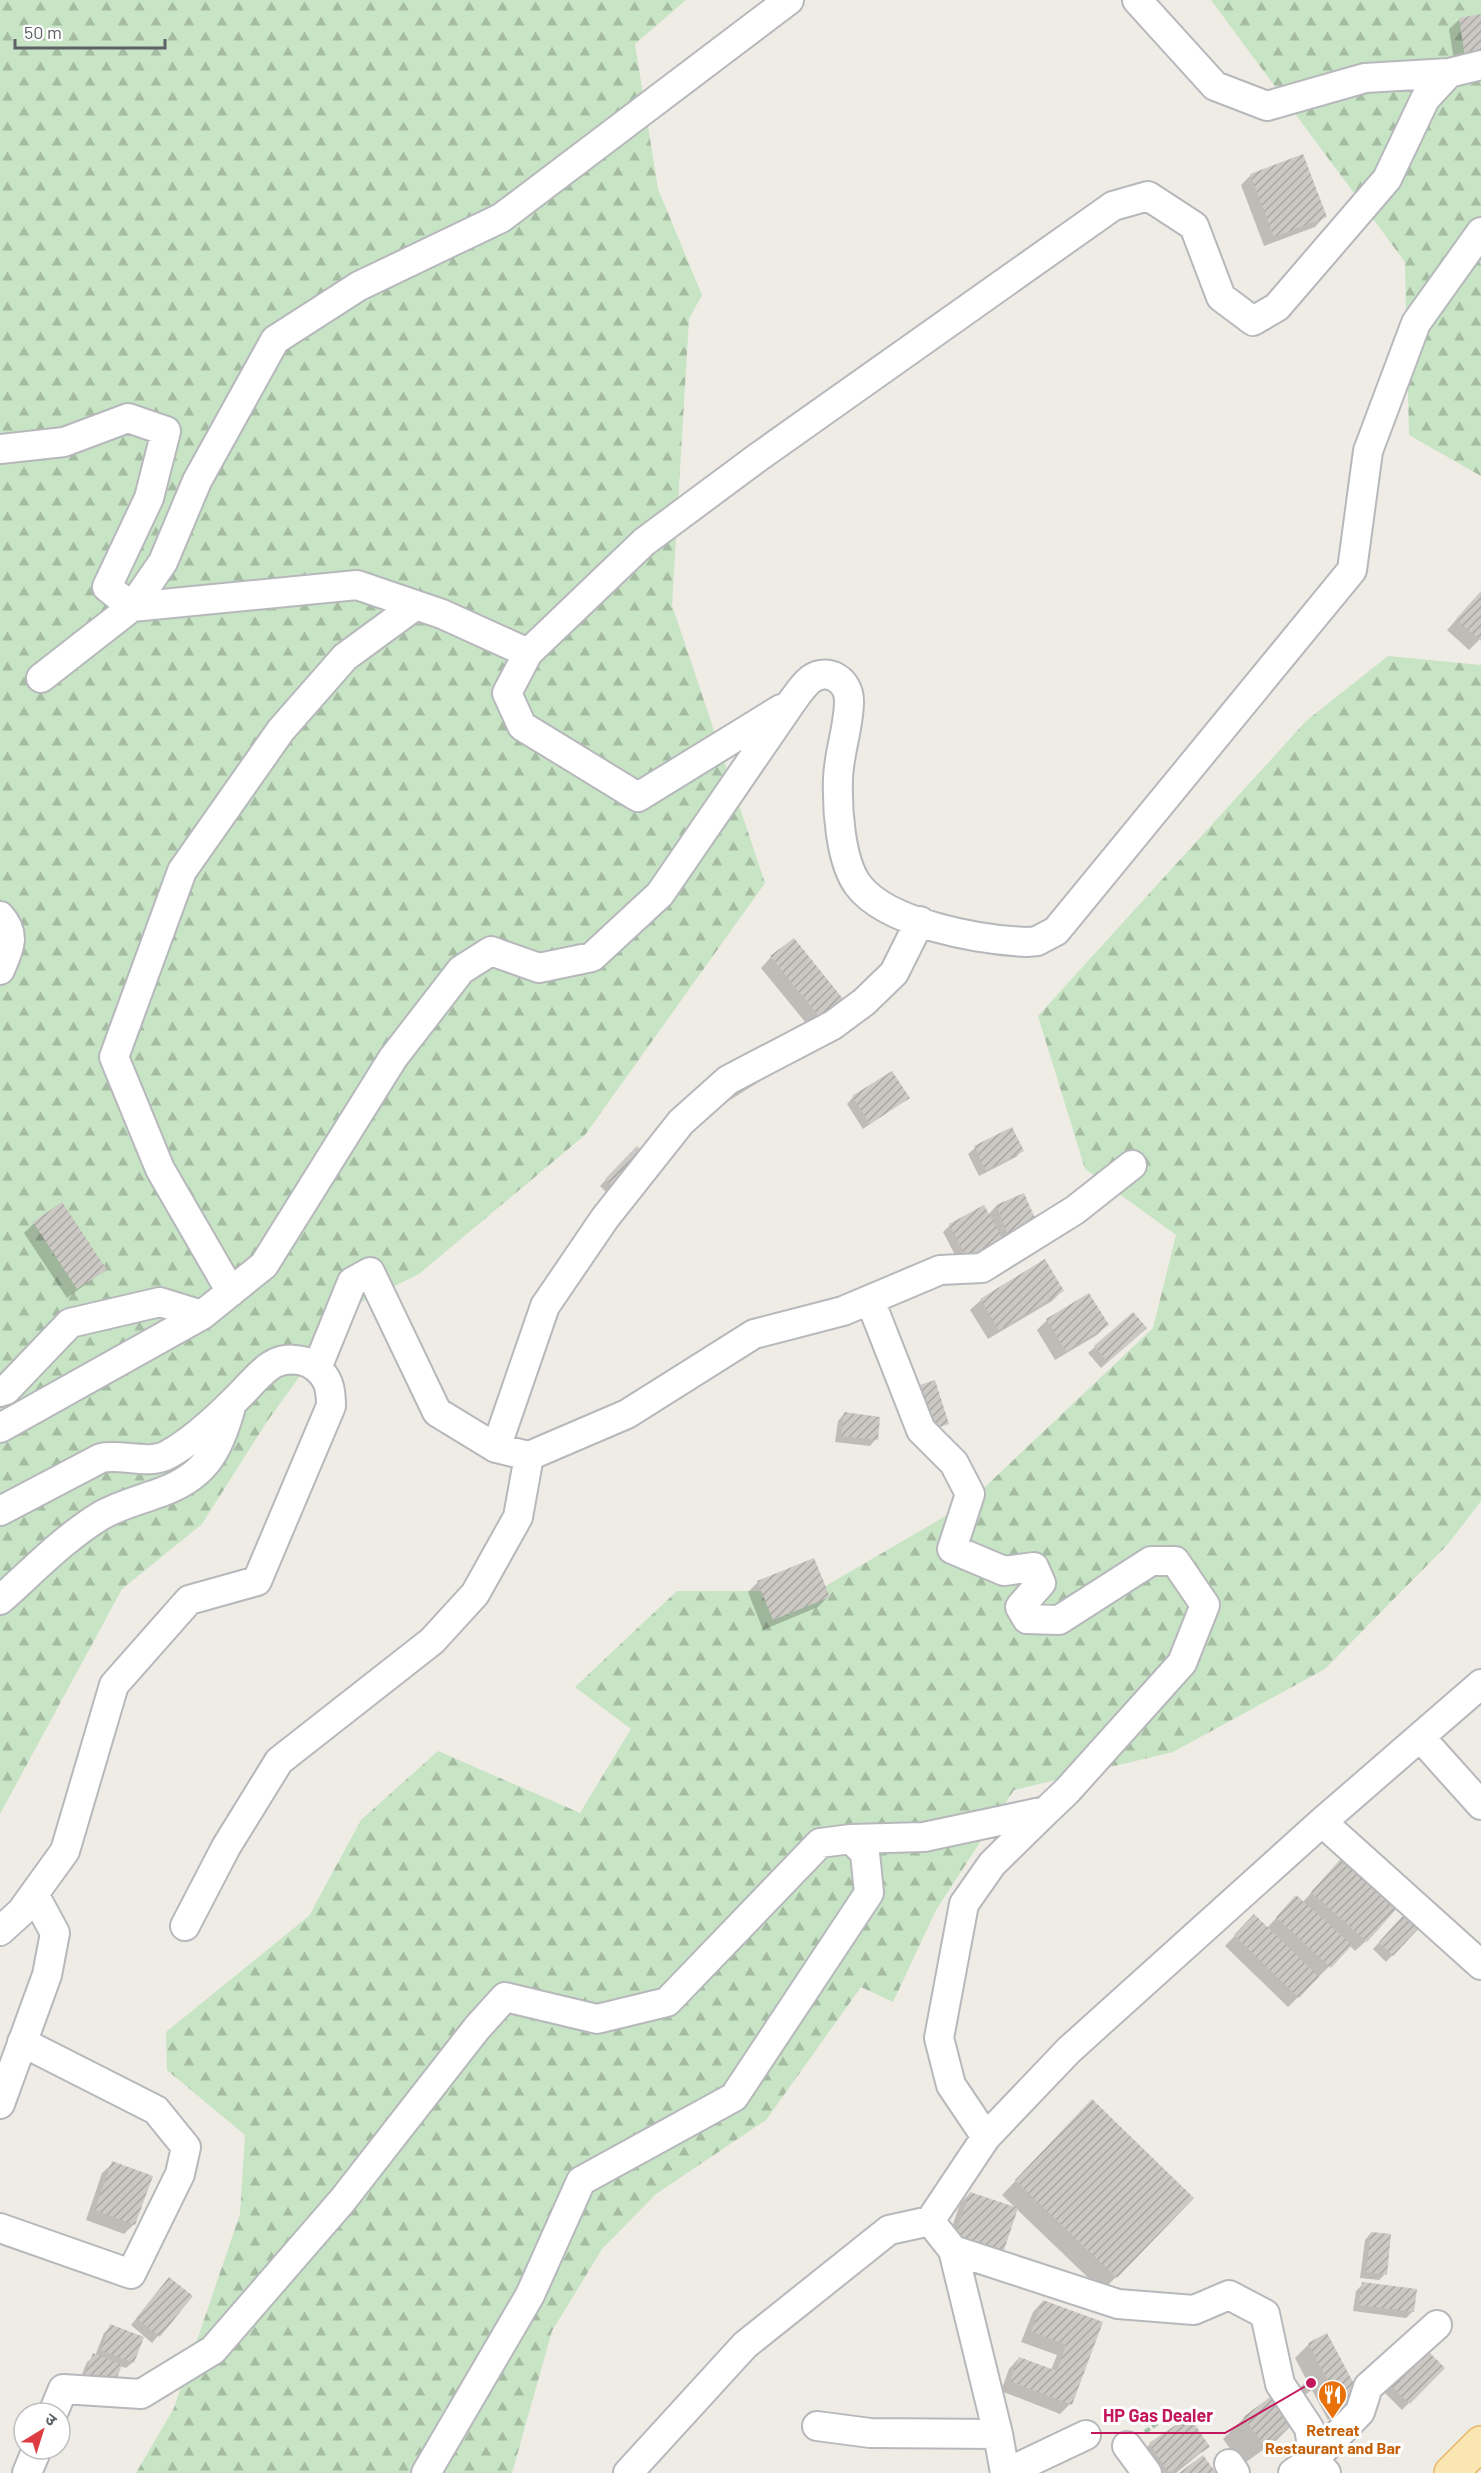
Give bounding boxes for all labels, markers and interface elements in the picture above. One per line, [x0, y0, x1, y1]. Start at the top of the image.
scale bar [15, 12, 165, 50]
text: 50 m [24, 21, 62, 43]
restaurant icon: Retreat Restaurant and Bar [1317, 2378, 1349, 2420]
callout: HP Gas Dealer [1091, 2397, 1225, 2433]
north arrow [12, 2401, 72, 2461]
text: HP Gas Dealer [1103, 2404, 1213, 2426]
text: उ [42, 2408, 62, 2430]
place label: Retreat Restaurant and Bar [1265, 2420, 1401, 2457]

